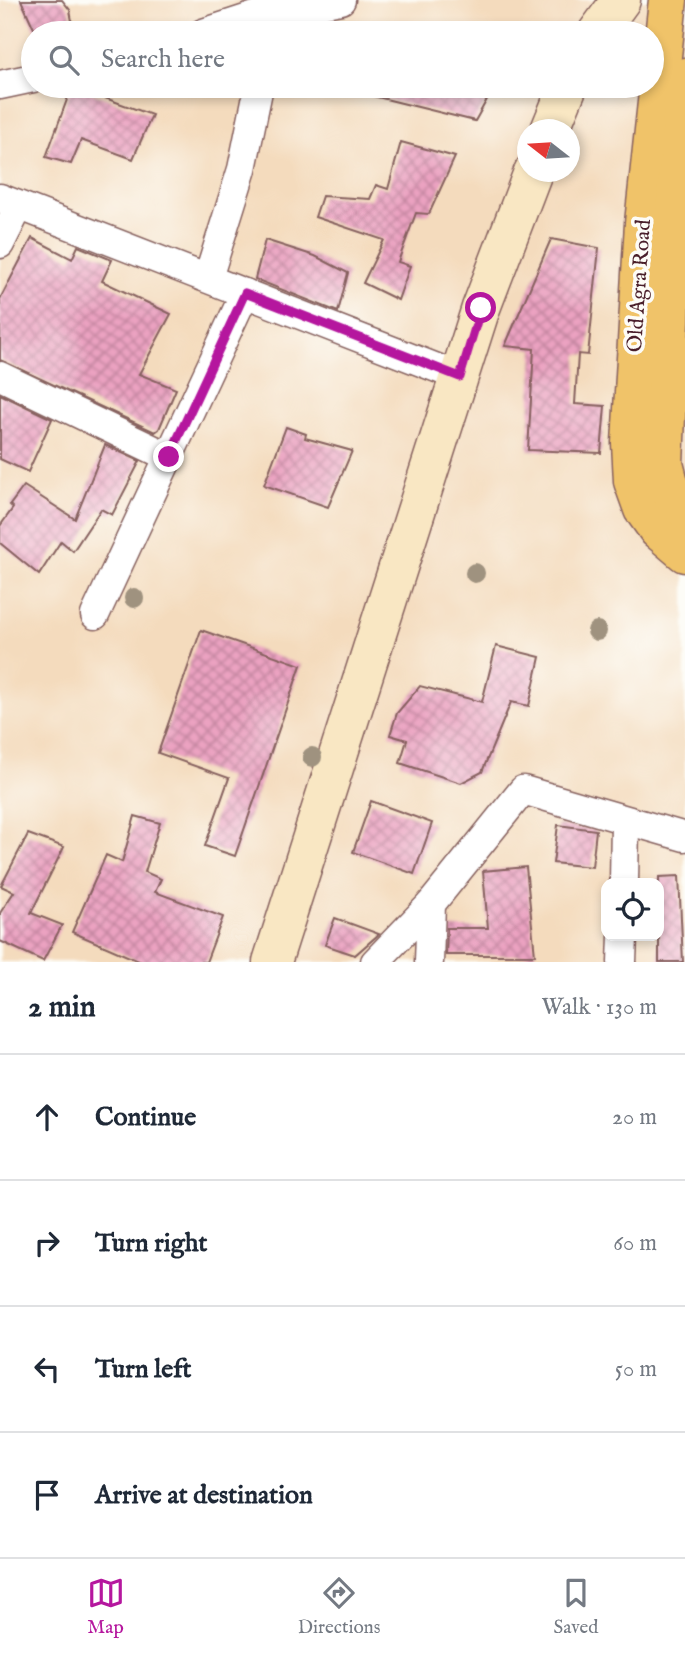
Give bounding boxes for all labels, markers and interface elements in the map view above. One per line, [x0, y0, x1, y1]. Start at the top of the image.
search box [21, 21, 664, 98]
icon: search [45, 41, 83, 79]
text: Search here [101, 43, 225, 76]
north arrow [517, 119, 580, 182]
street label: Old Agra Road [622, 218, 658, 353]
route start [465, 292, 496, 323]
route end [153, 441, 184, 472]
map controls [601, 878, 664, 941]
button: locate [601, 878, 664, 941]
text: 2 min [28, 989, 96, 1027]
text: Walk · 130 m [542, 993, 657, 1022]
icon: ahead [28, 1098, 66, 1136]
text: Continue [95, 1101, 196, 1134]
text: 20 m [612, 1103, 657, 1132]
icon: right [28, 1224, 66, 1262]
text: Turn right [95, 1227, 208, 1260]
text: 60 m [613, 1229, 657, 1258]
icon: left [28, 1350, 66, 1388]
text: Turn left [95, 1353, 192, 1386]
text: 50 m [615, 1355, 657, 1384]
icon: arrive [28, 1476, 66, 1514]
text: Arrive at destination [95, 1479, 313, 1512]
tab: Map [87, 1574, 125, 1640]
tab: Directions [298, 1574, 380, 1640]
tab: Saved [553, 1574, 598, 1640]

